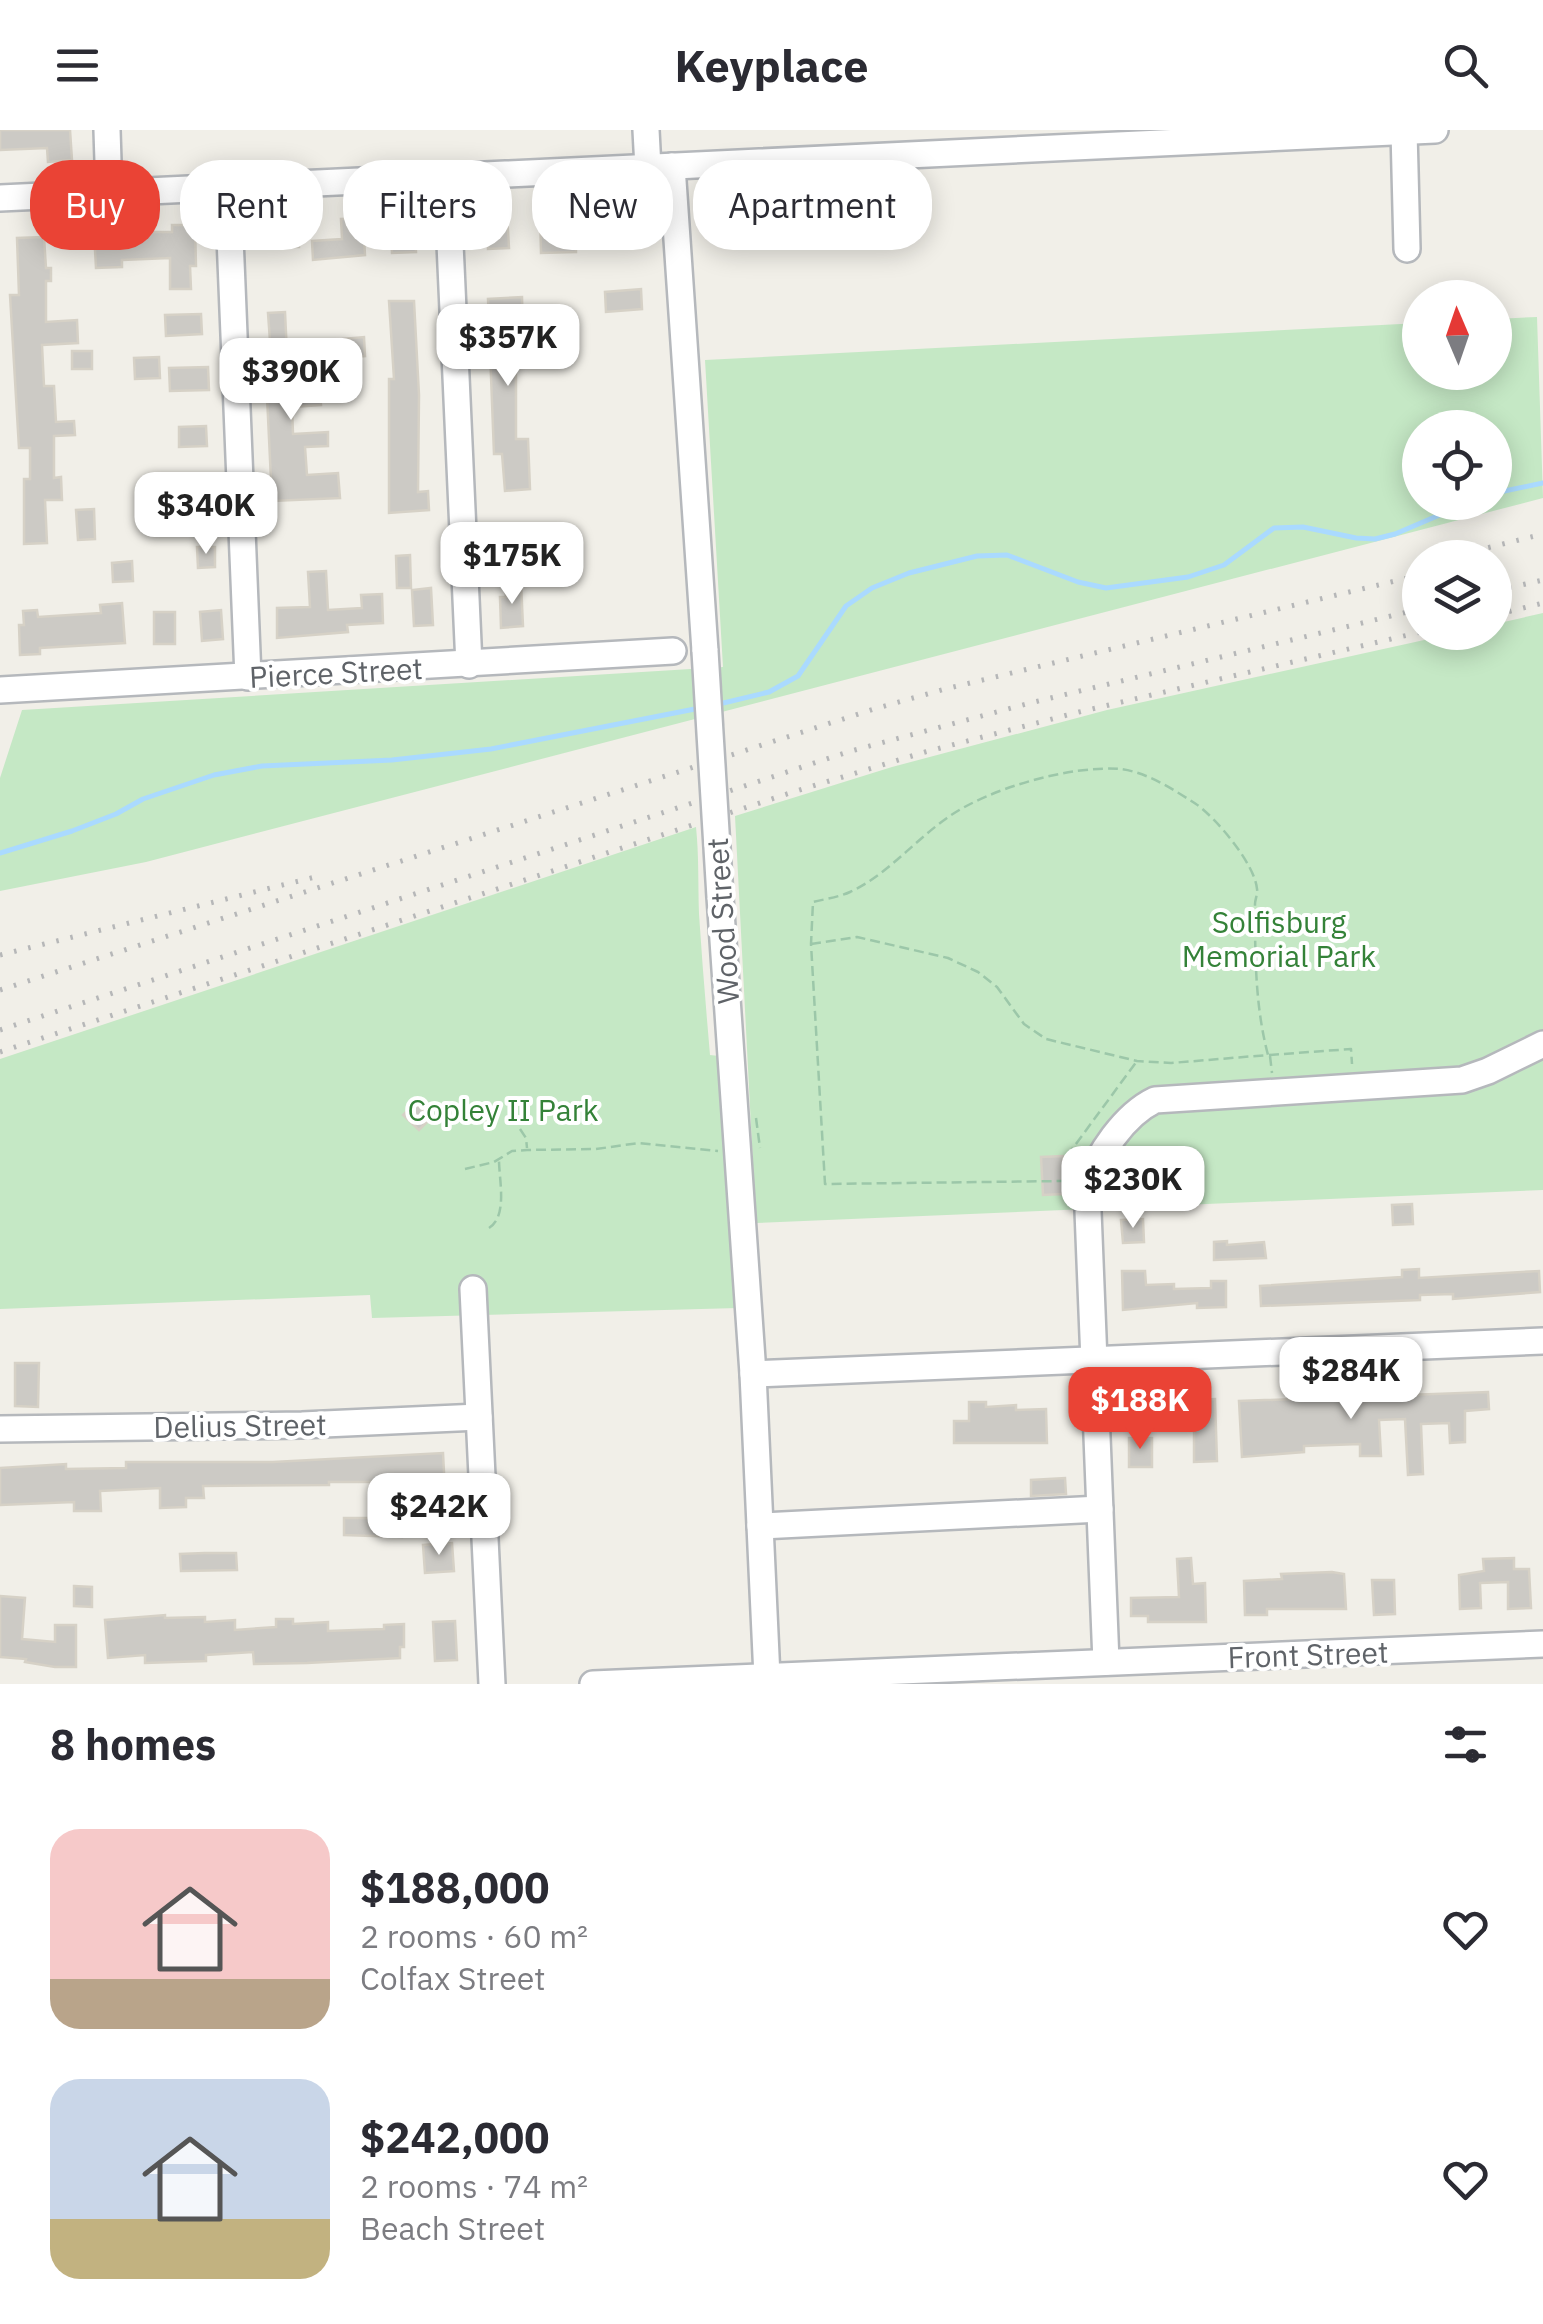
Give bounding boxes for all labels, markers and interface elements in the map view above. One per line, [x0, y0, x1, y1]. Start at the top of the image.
text: Keyplace [674, 36, 869, 94]
icon: menu [50, 38, 105, 93]
icon: search [1438, 38, 1493, 93]
chip: Buy [30, 160, 160, 250]
chip: Rent [180, 160, 323, 250]
chip: Filters [343, 160, 512, 250]
chip: New [532, 160, 673, 250]
chip: Apartment [693, 160, 932, 250]
north arrow [1402, 280, 1512, 390]
map controls [1402, 280, 1512, 650]
pin: $357K [438, 304, 578, 389]
text: $357K [458, 315, 558, 357]
pin: $390K [221, 338, 361, 423]
text: $390K [241, 349, 341, 391]
button: locate [1402, 410, 1512, 520]
pin: $340K [136, 472, 276, 557]
text: $340K [156, 483, 256, 525]
pin: $175K [442, 522, 582, 607]
text: $175K [462, 533, 562, 575]
button: layers [1402, 540, 1512, 650]
street label: Pierce Street [248, 648, 424, 696]
street label: Wood Street [697, 837, 747, 1005]
park label: Solfisburg Memorial Park [1182, 902, 1376, 975]
park label: Copley II Park [407, 1090, 599, 1129]
pin: $230K [1063, 1146, 1203, 1231]
text: $230K [1083, 1157, 1183, 1199]
pin: $284K [1281, 1337, 1421, 1422]
text: $284K [1301, 1348, 1401, 1390]
pin: $188K [1070, 1367, 1210, 1452]
text: $188K [1090, 1378, 1190, 1420]
street label: Delius Street [153, 1404, 327, 1446]
pin: $242K [369, 1473, 509, 1558]
text: $242K [389, 1484, 489, 1526]
street label: Front Street [1227, 1632, 1389, 1676]
text: 8 homes [50, 1717, 216, 1772]
icon: filters [1438, 1717, 1493, 1772]
text: $188,000 [360, 1860, 549, 1915]
icon: home [130, 1869, 250, 1989]
icon: heart [1438, 1902, 1493, 1957]
text: 2 rooms · 60 m² [360, 1915, 588, 1957]
text: Colfax Street [360, 1957, 546, 1999]
text: $242,000 [360, 2110, 549, 2165]
icon: home [130, 2119, 250, 2239]
icon: heart [1438, 2152, 1493, 2207]
text: 2 rooms · 74 m² [360, 2165, 588, 2207]
text: Beach Street [360, 2207, 545, 2249]

